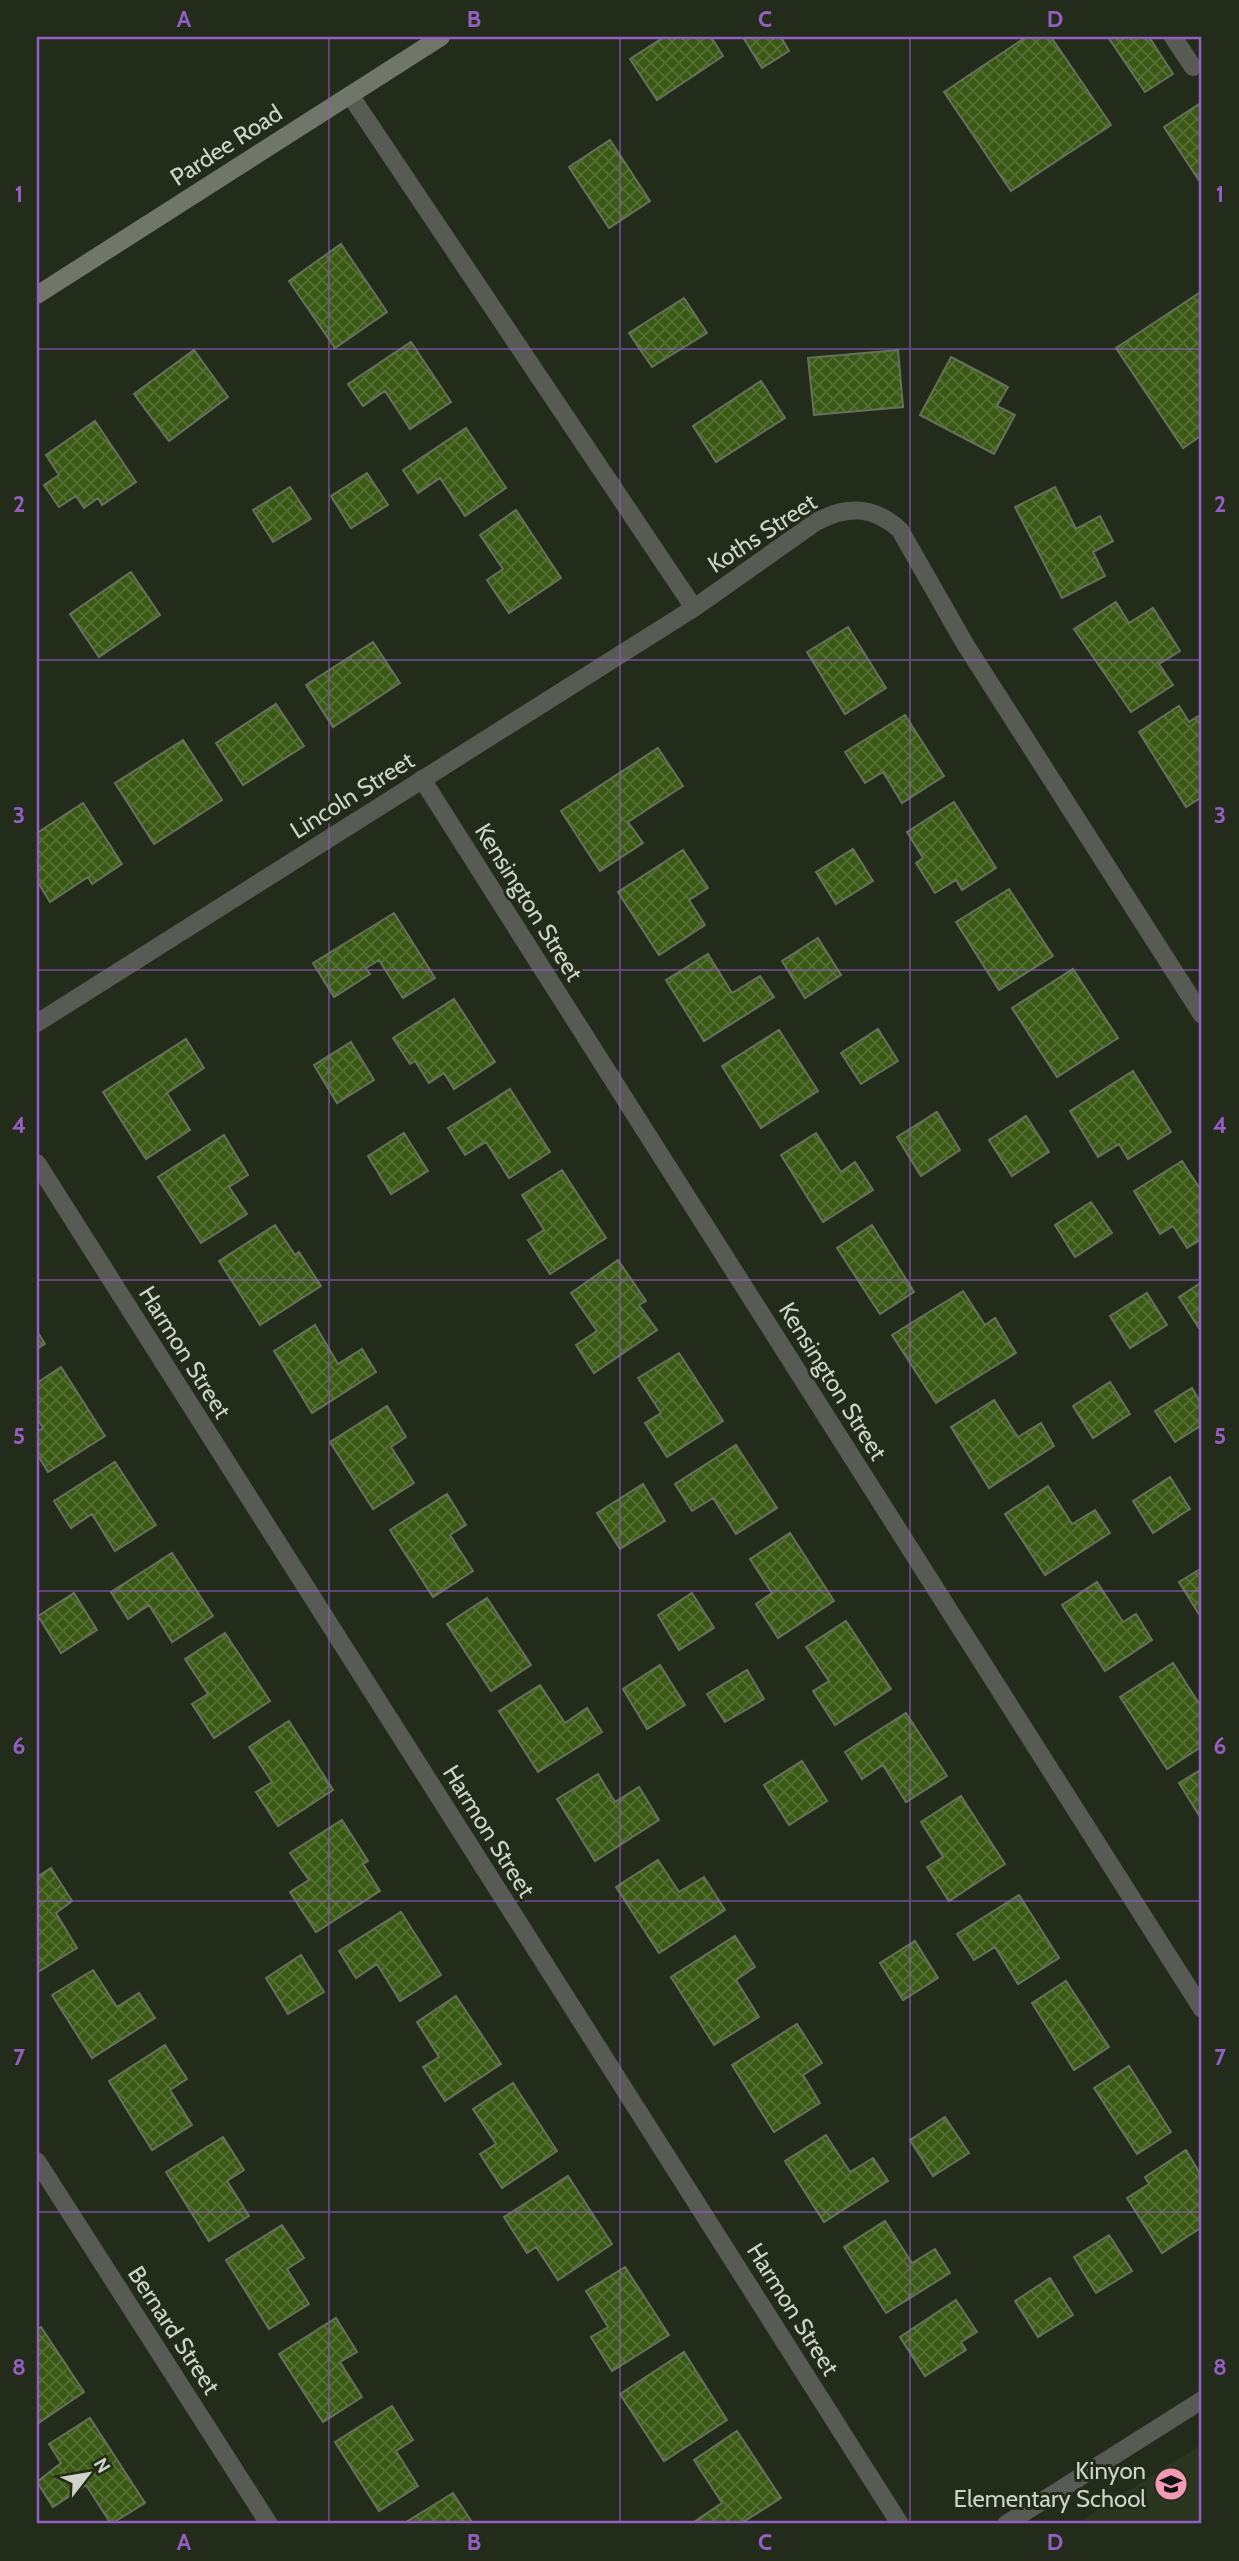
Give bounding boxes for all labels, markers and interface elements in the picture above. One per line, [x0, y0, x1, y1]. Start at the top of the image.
text: A [177, 5, 192, 33]
text: B [467, 5, 481, 33]
text: C [758, 5, 772, 33]
text: D [1047, 5, 1063, 33]
street label: Pardee Road [165, 98, 287, 192]
text: 1 [15, 180, 23, 208]
text: 1 [1216, 180, 1224, 208]
street label: Koths Street [702, 487, 822, 579]
text: 2 [13, 490, 25, 518]
text: 2 [1214, 490, 1226, 518]
street label: Lincoln Street [285, 745, 419, 845]
text: 3 [13, 801, 25, 829]
text: 3 [1214, 801, 1226, 829]
street label: Kensington Street [469, 818, 589, 986]
text: 4 [12, 1111, 26, 1139]
text: 4 [1213, 1111, 1227, 1139]
street label: Harmon Street [133, 1280, 237, 1424]
street label: Kensington Street [773, 1297, 893, 1465]
text: 5 [13, 1422, 25, 1450]
text: 5 [1214, 1422, 1226, 1450]
text: 6 [13, 1732, 25, 1760]
text: 6 [1214, 1732, 1226, 1760]
street label: Harmon Street [437, 1759, 541, 1903]
text: 7 [13, 2043, 25, 2071]
text: 7 [1214, 2043, 1226, 2071]
street label: Harmon Street [741, 2237, 845, 2381]
street label: Bernard Street [122, 2261, 226, 2399]
text: 8 [12, 2353, 26, 2381]
text: 8 [1213, 2353, 1227, 2381]
north arrow [52, 2438, 122, 2508]
text: N [89, 2454, 115, 2477]
place label: Kinyon Elementary School [954, 2456, 1146, 2513]
school or university icon: Kinyon Elementary School [1152, 2465, 1190, 2503]
text: A [177, 2528, 192, 2556]
text: B [467, 2528, 481, 2556]
text: C [758, 2528, 772, 2556]
text: D [1047, 2528, 1063, 2556]

